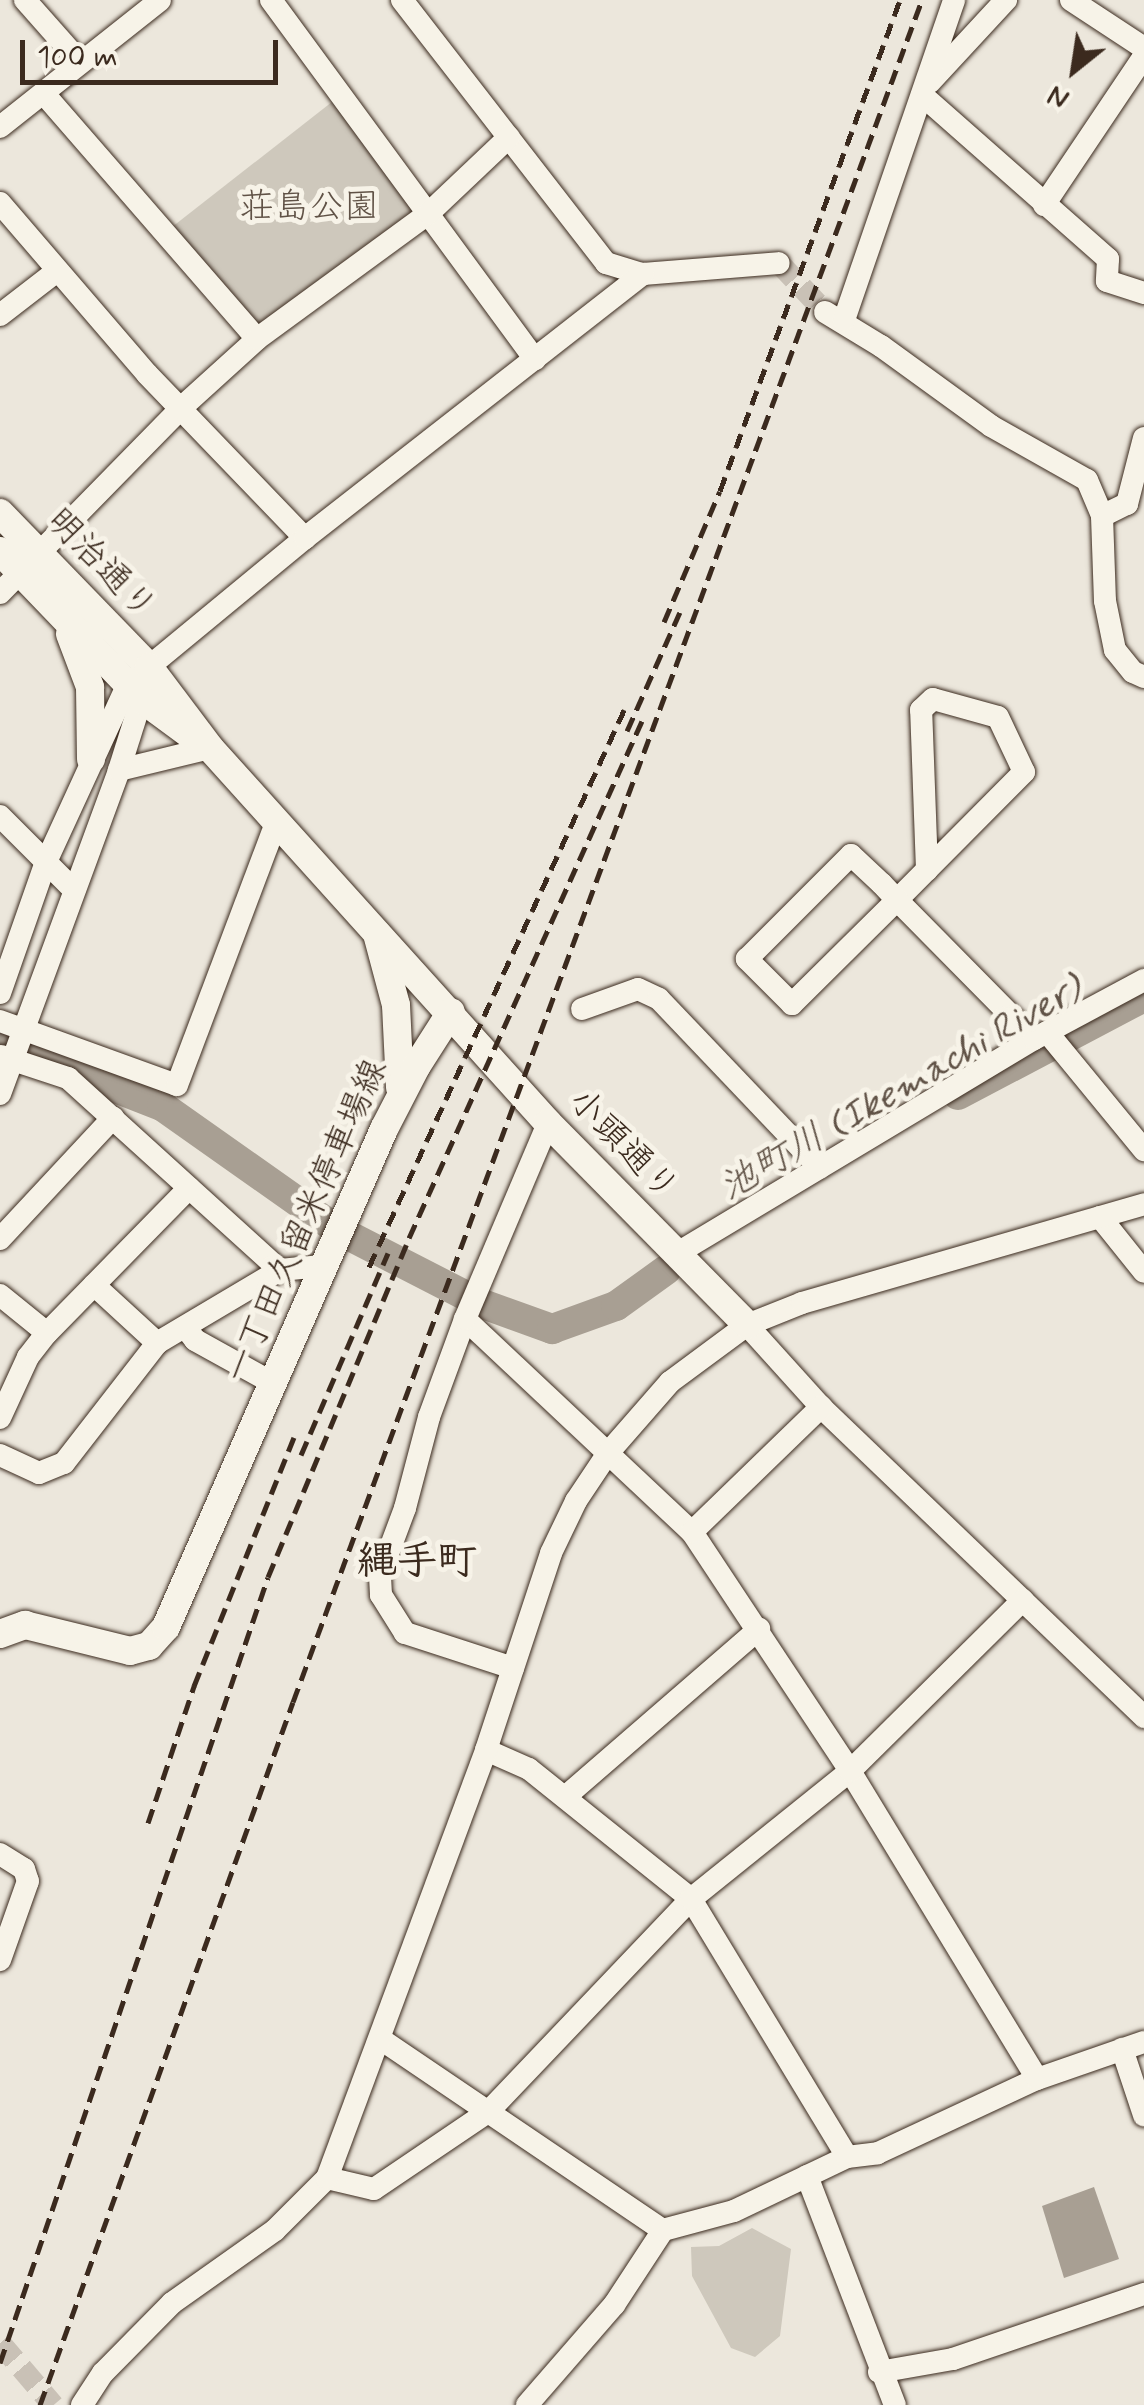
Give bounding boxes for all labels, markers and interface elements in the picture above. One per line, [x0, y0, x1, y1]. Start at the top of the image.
scale bar [25, 20, 282, 82]
north arrow [1024, 20, 1124, 120]
text: 100 m [37, 38, 118, 77]
text: N [1041, 76, 1076, 117]
park label: 荘島公園 [239, 186, 379, 228]
street label: 明治通り [37, 499, 165, 629]
water label: 池町川 (Ikemachi River) [712, 967, 1090, 1211]
street label: 一丁田久留米停車場線 [216, 1053, 396, 1389]
street label: 小頭通り [559, 1080, 687, 1210]
district label: 縄手町 [357, 1538, 477, 1586]

